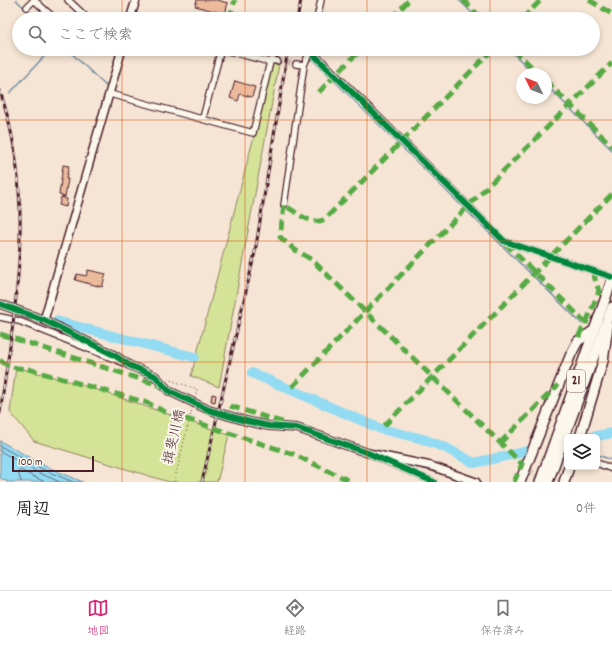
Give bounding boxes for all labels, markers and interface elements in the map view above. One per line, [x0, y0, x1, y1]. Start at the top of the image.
search box [12, 12, 600, 56]
icon: search [26, 23, 48, 45]
text: ここで検索 [58, 25, 133, 47]
north arrow [516, 68, 552, 104]
road number: 21 [567, 370, 585, 392]
street label: 揖斐川橋 [159, 407, 191, 467]
map controls [564, 434, 600, 470]
button: layers [564, 434, 600, 470]
scale bar [12, 454, 94, 473]
text: 100 m [18, 455, 42, 471]
text: 周辺 [16, 499, 50, 523]
text: 0件 [576, 500, 596, 519]
tab: 地図 [87, 597, 109, 640]
tab: 経路 [284, 597, 306, 640]
tab: 保存済み [481, 597, 525, 640]

